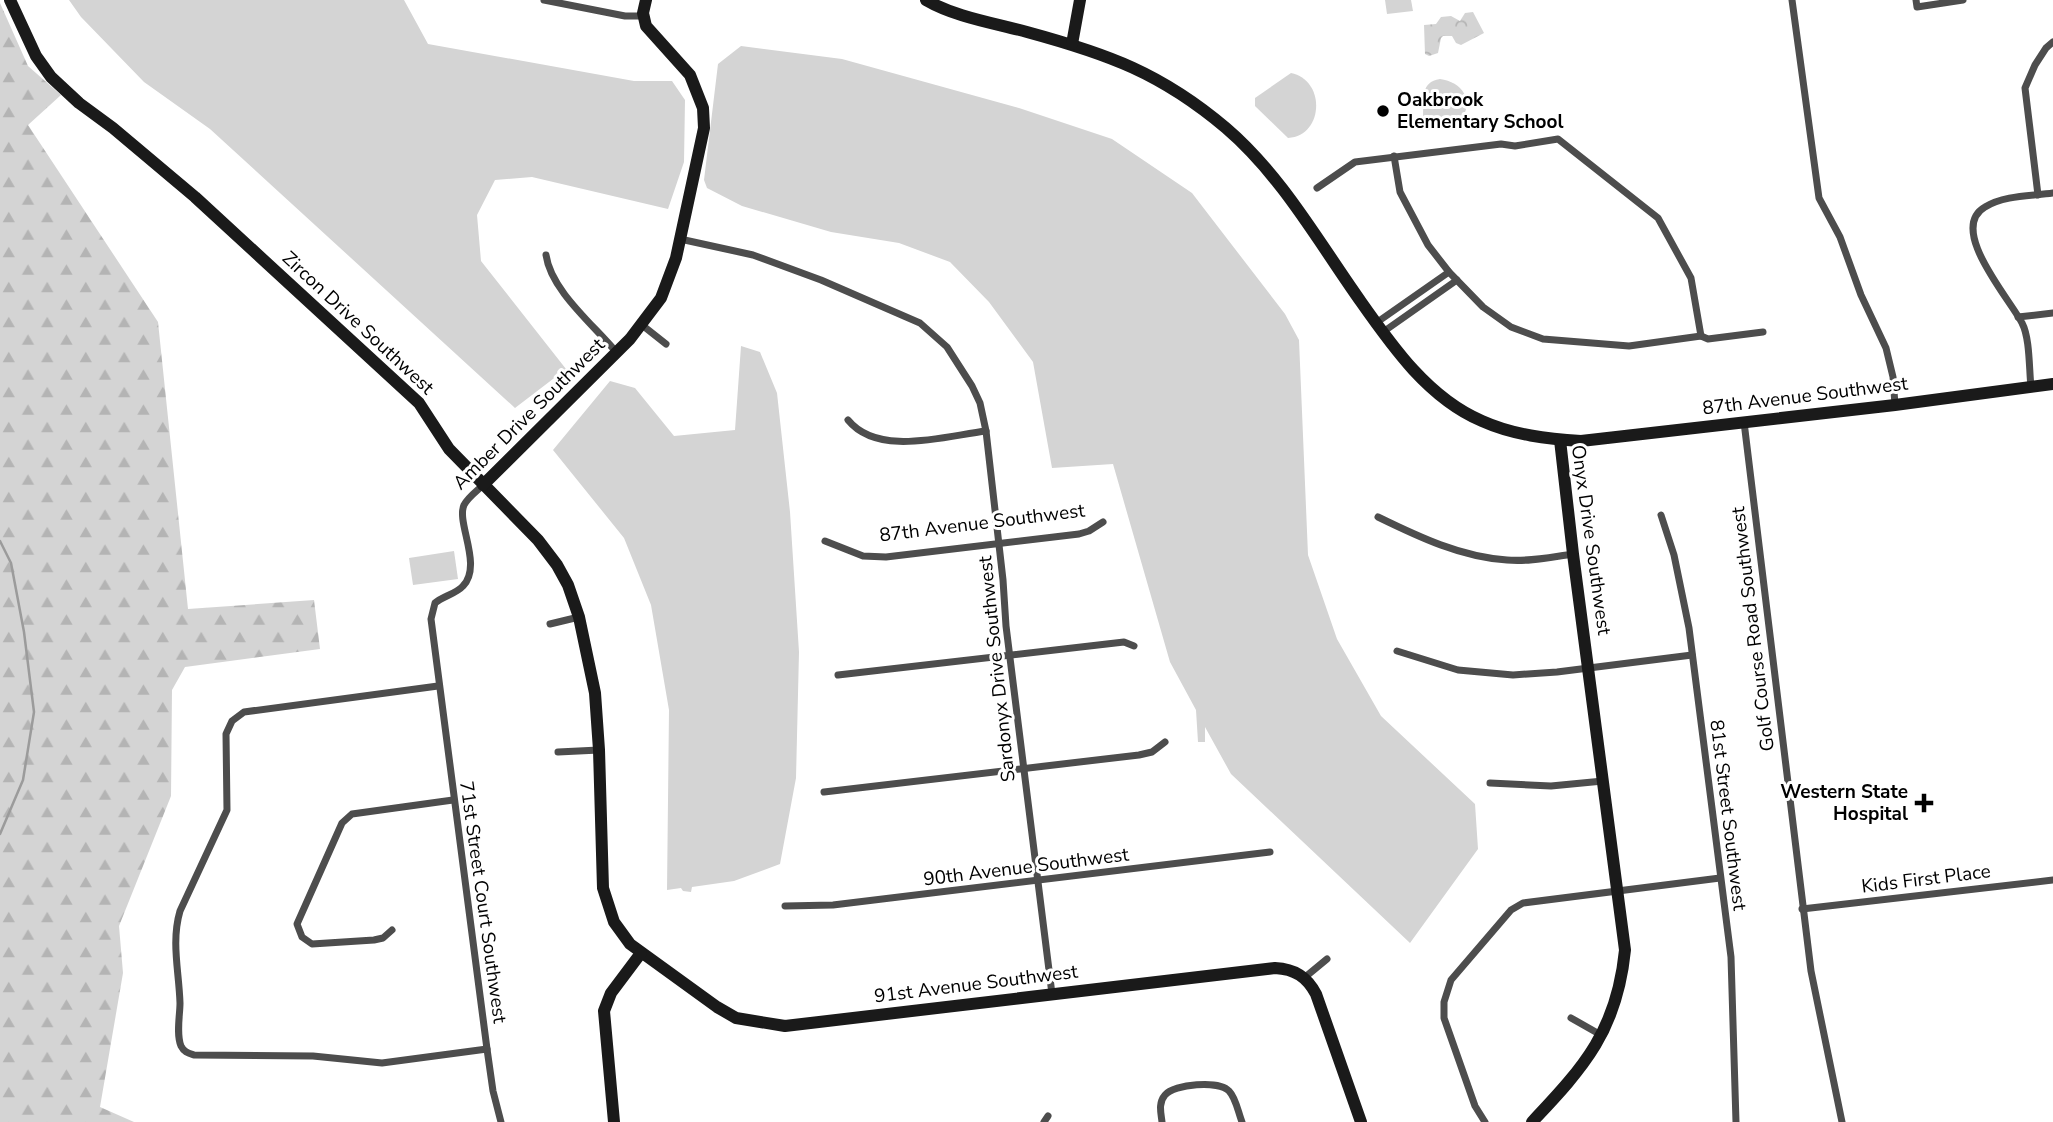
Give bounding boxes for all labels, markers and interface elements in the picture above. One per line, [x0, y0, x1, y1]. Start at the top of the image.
place label: Oakbrook Elementary School [1397, 87, 1564, 135]
marker: Oakbrook Elementary School [1375, 103, 1391, 119]
street label: Zircon Drive Southwest [276, 246, 440, 401]
street label: Amber Drive Southwest [447, 332, 611, 496]
street label: 87th Avenue Southwest [1701, 370, 1909, 421]
street label: Onyx Drive Southwest [1565, 443, 1617, 637]
street label: 87th Avenue Southwest [878, 497, 1086, 548]
street label: Golf Course Road Southwest [1725, 505, 1781, 753]
street label: Sardonyx Drive Southwest [972, 554, 1022, 783]
street label: 81st Street Southwest [1703, 718, 1753, 912]
street label: 71st Street Court Southwest [453, 779, 513, 1025]
place label: Western State Hospital [1780, 779, 1908, 827]
marker: Western State Hospital [1914, 793, 1934, 813]
street label: 90th Avenue Southwest [922, 841, 1130, 892]
street label: Kids First Place [1860, 858, 1992, 900]
street label: 91st Avenue Southwest [873, 959, 1080, 1009]

